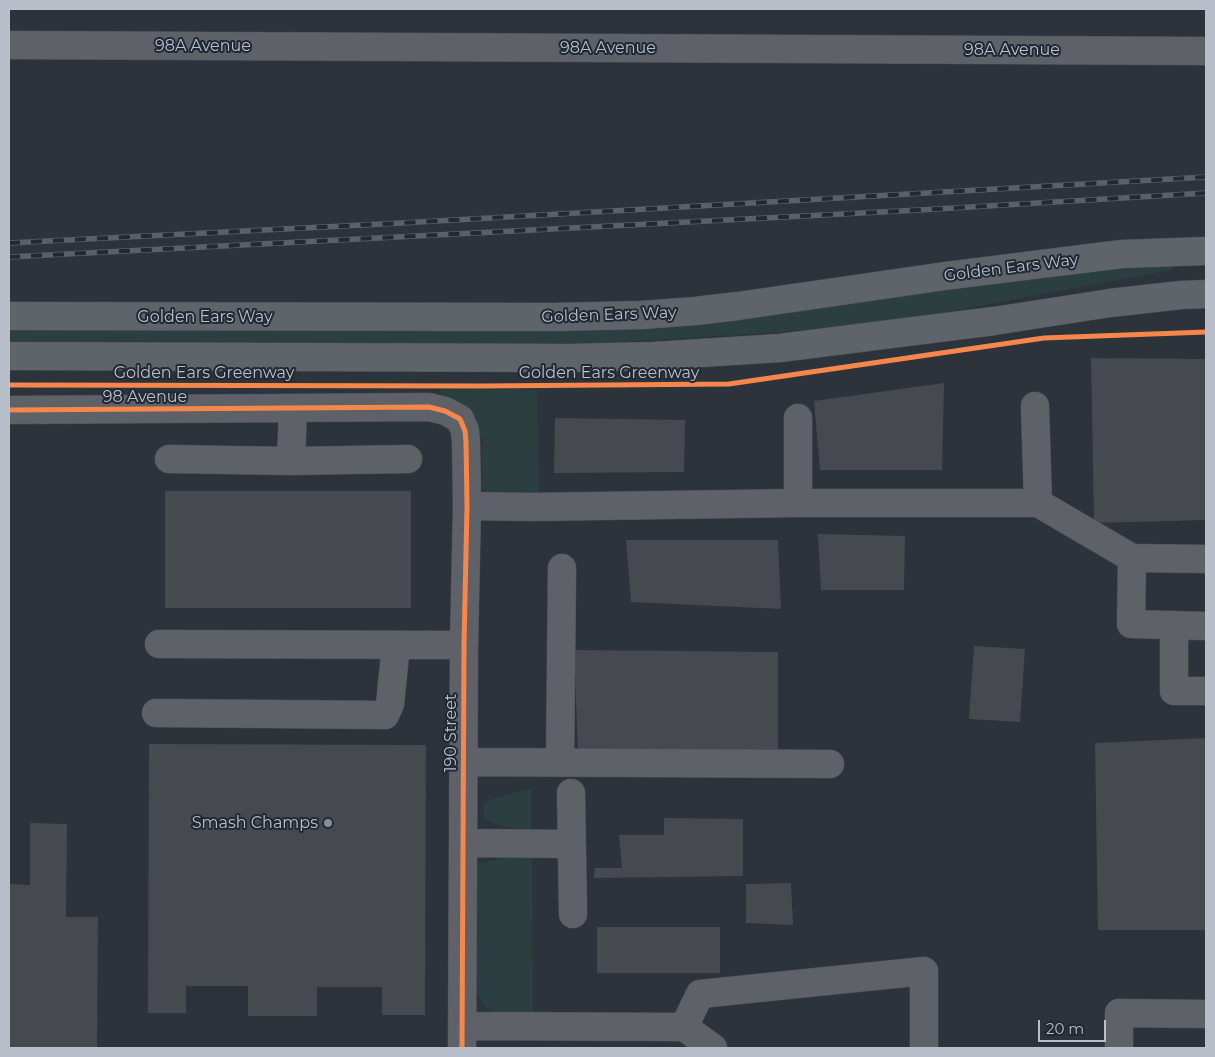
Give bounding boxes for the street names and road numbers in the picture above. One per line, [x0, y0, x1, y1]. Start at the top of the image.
street label: 98A Avenue [155, 36, 251, 56]
street label: 98A Avenue [560, 38, 656, 58]
street label: 98A Avenue [964, 40, 1060, 60]
street label: Golden Ears Way [943, 250, 1079, 286]
street label: Golden Ears Way [541, 303, 677, 327]
street label: Golden Ears Way [137, 307, 273, 327]
street label: Golden Ears Greenway [114, 363, 294, 383]
street label: Golden Ears Greenway [519, 363, 699, 383]
street label: 98 Avenue [103, 387, 187, 407]
street label: 190 Street [441, 694, 461, 772]

